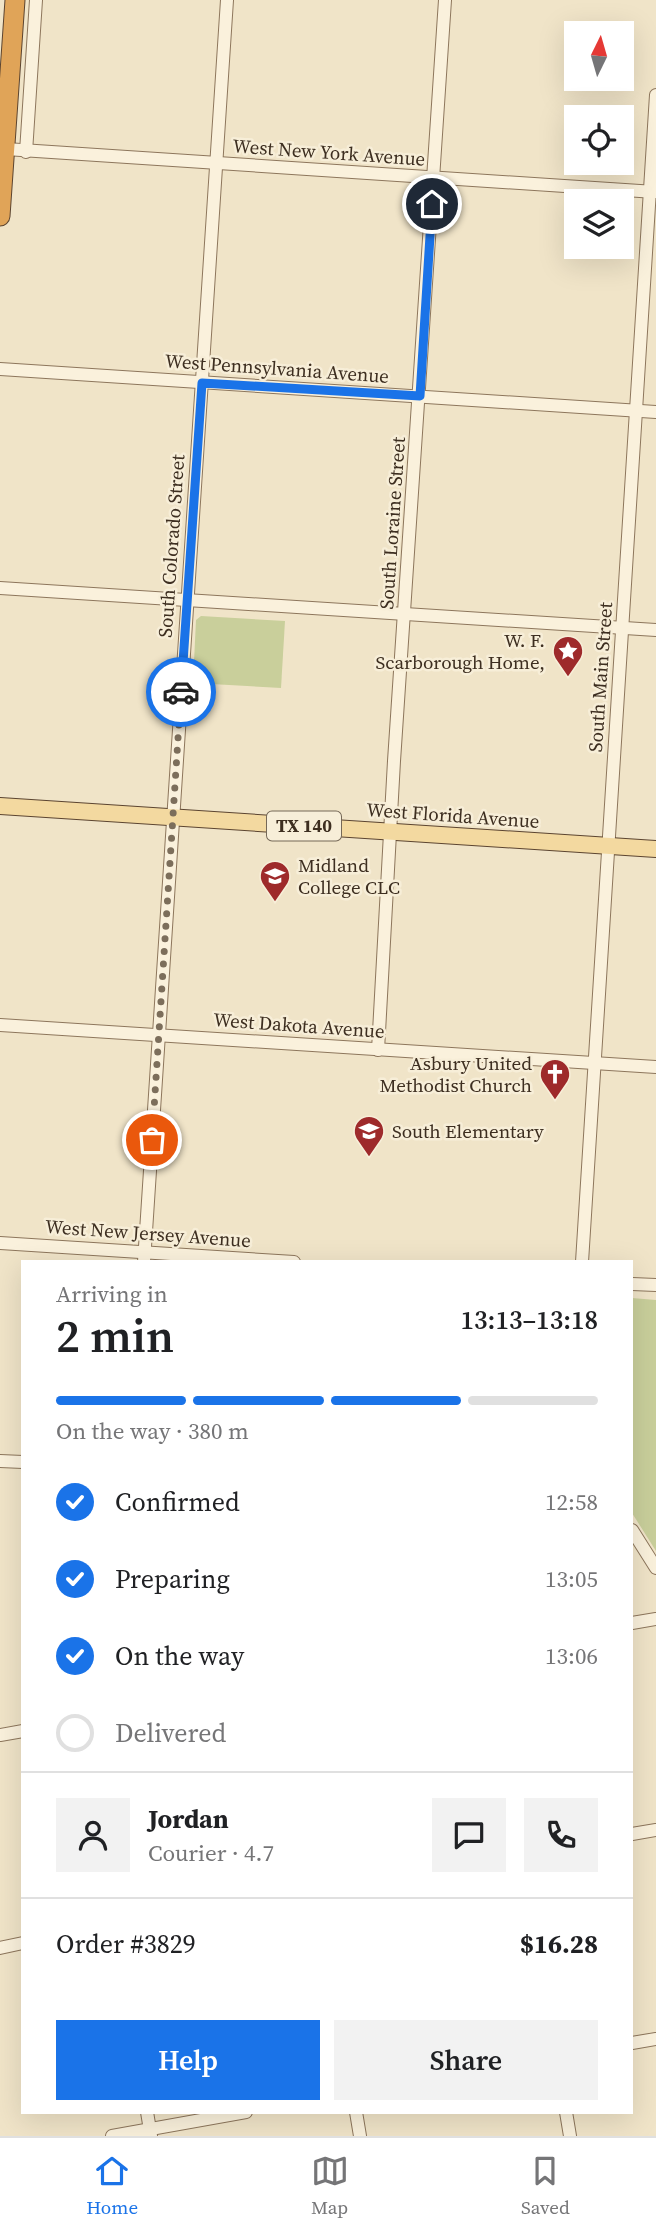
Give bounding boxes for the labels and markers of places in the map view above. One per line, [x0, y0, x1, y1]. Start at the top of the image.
pin [402, 174, 462, 234]
place label: W. F. Scarborough Home, [376, 627, 545, 675]
place icon: W. F. Scarborough Home, [551, 634, 585, 678]
place label: Midland College CLC [298, 852, 400, 900]
school or university icon: Midland College CLC [258, 859, 292, 903]
place label: Asbury United Methodist Church [380, 1050, 532, 1098]
church icon: Asbury United Methodist Church [538, 1057, 572, 1101]
pin [122, 1110, 182, 1170]
school or university icon: South Elementary [352, 1114, 386, 1158]
place label: South Elementary [392, 1118, 544, 1144]

